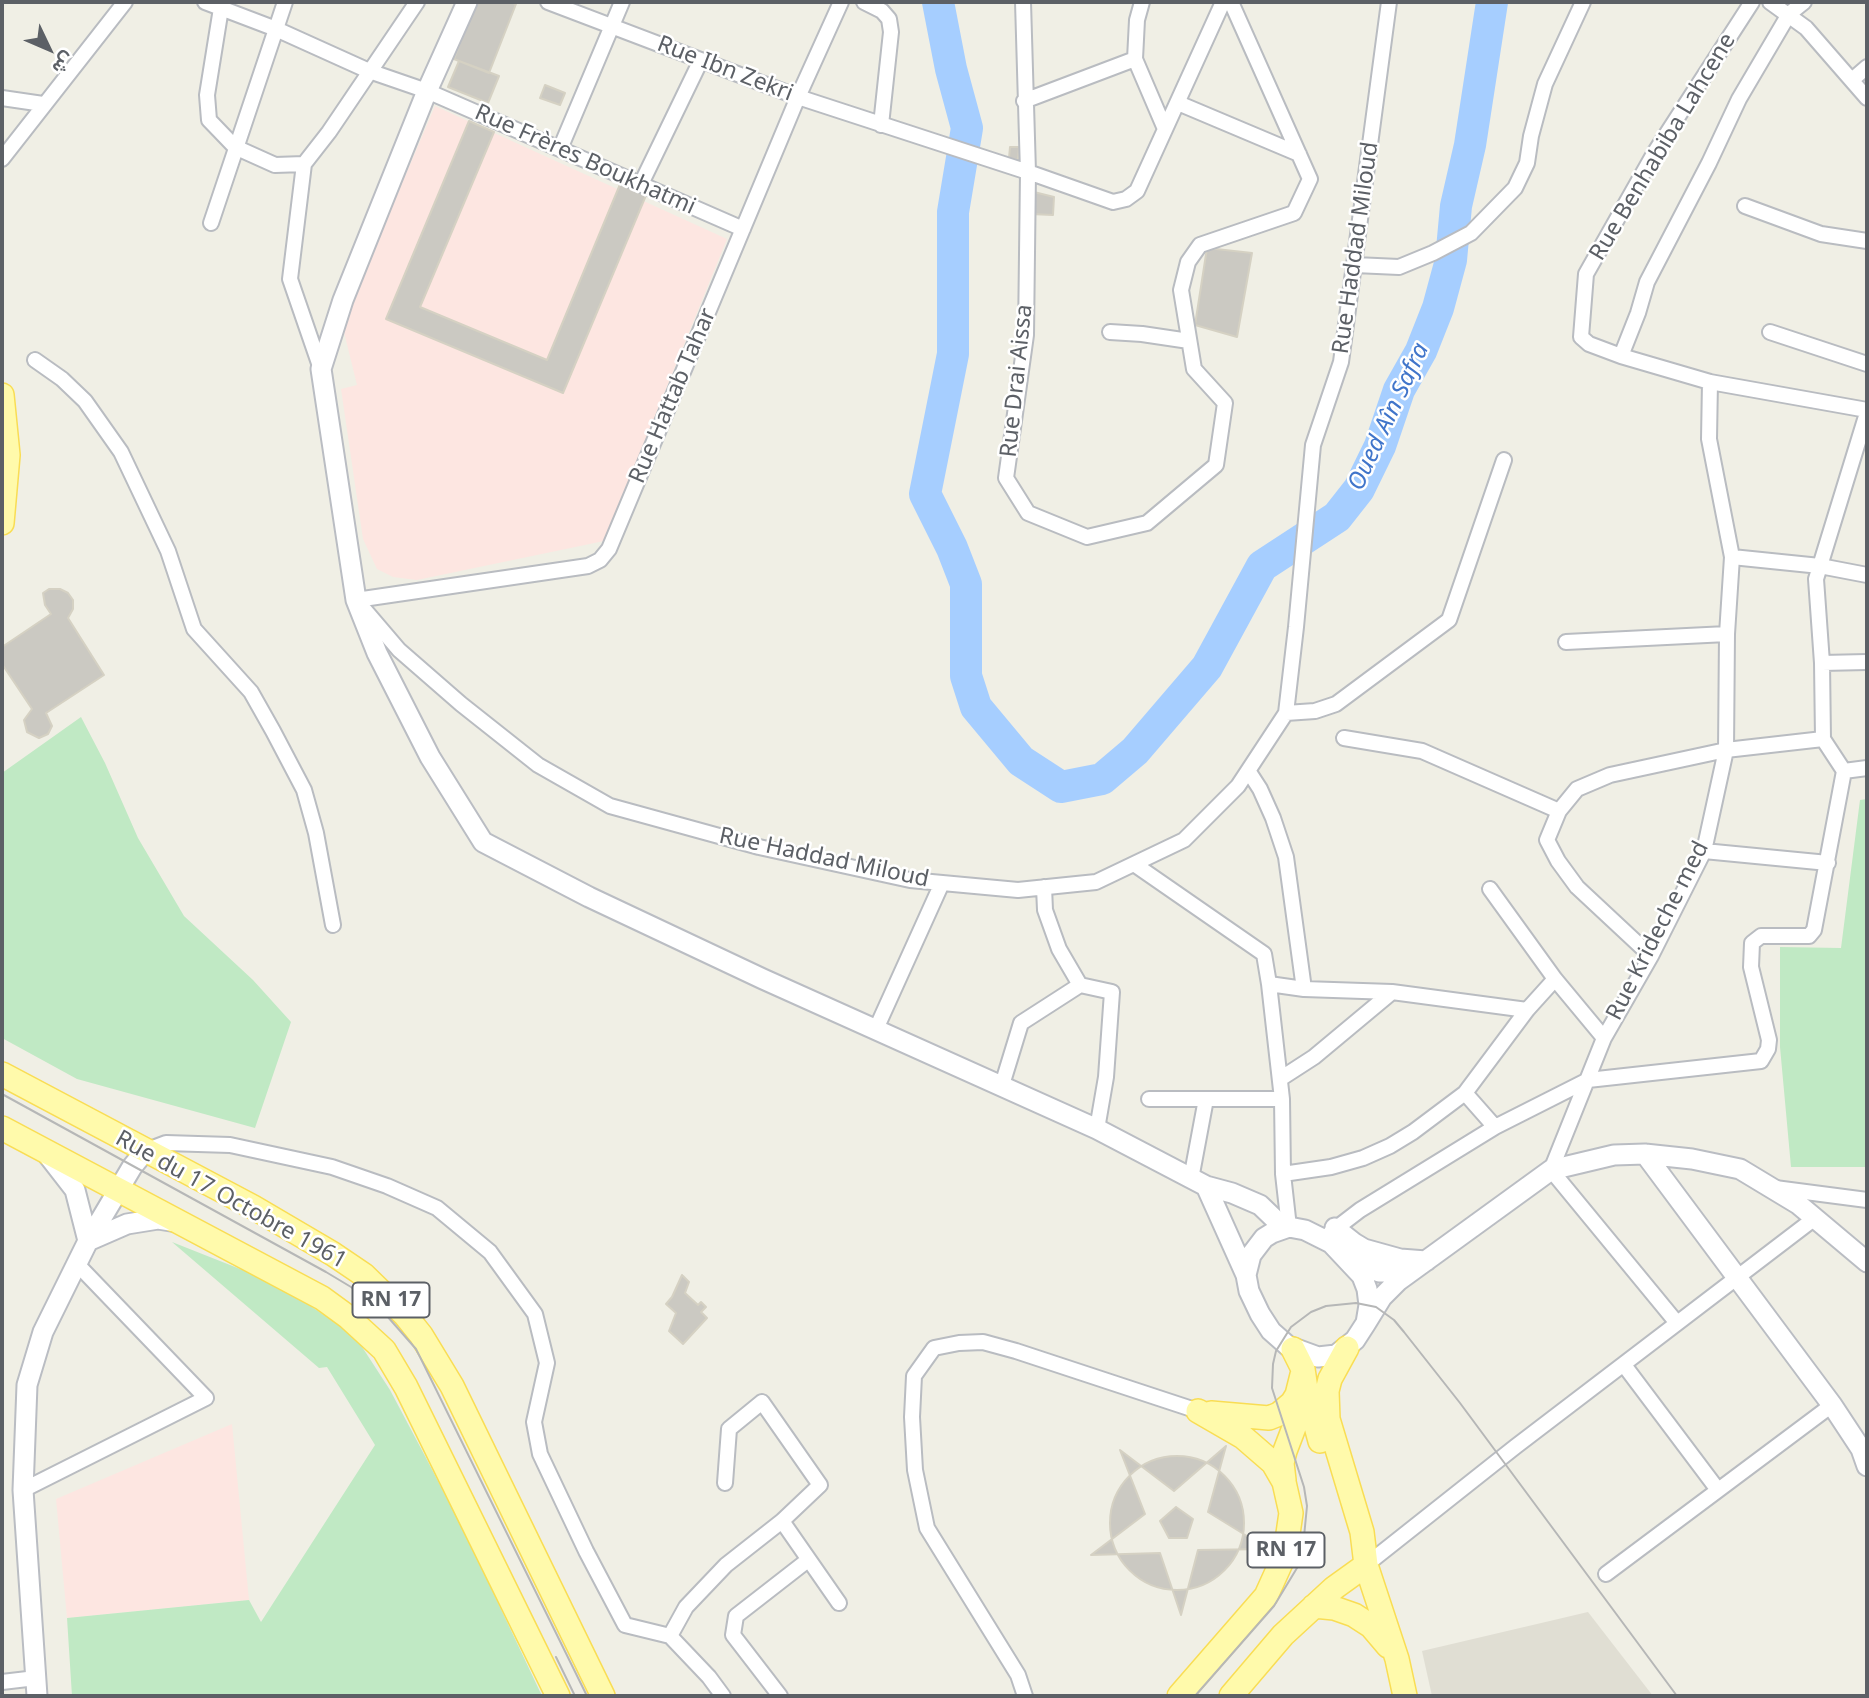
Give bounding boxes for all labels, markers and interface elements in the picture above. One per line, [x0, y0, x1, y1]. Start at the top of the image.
north arrow [14, 14, 84, 84]
street label: Rue Benhabiba Lahcene [1584, 28, 1742, 266]
street label: Rue Ibn Zekri [653, 30, 797, 108]
text: ش [47, 46, 81, 81]
street label: Rue Frères Boukhatmi [470, 99, 700, 221]
street label: Rue Haddad Miloud [1327, 140, 1385, 356]
street label: Rue Drai Aissa [995, 303, 1039, 459]
street label: Rue Hattab Tahar [624, 304, 722, 488]
water label: Oued Aîn Safra [1342, 339, 1436, 495]
street label: Rue Haddad Miloud [717, 822, 931, 894]
street label: Rue Krideche med [1601, 837, 1715, 1025]
street label: Rue du 17 Octobre 1961 [111, 1125, 351, 1275]
road number: RN 17 [352, 1282, 430, 1318]
road number: RN 17 [1248, 1532, 1324, 1568]

